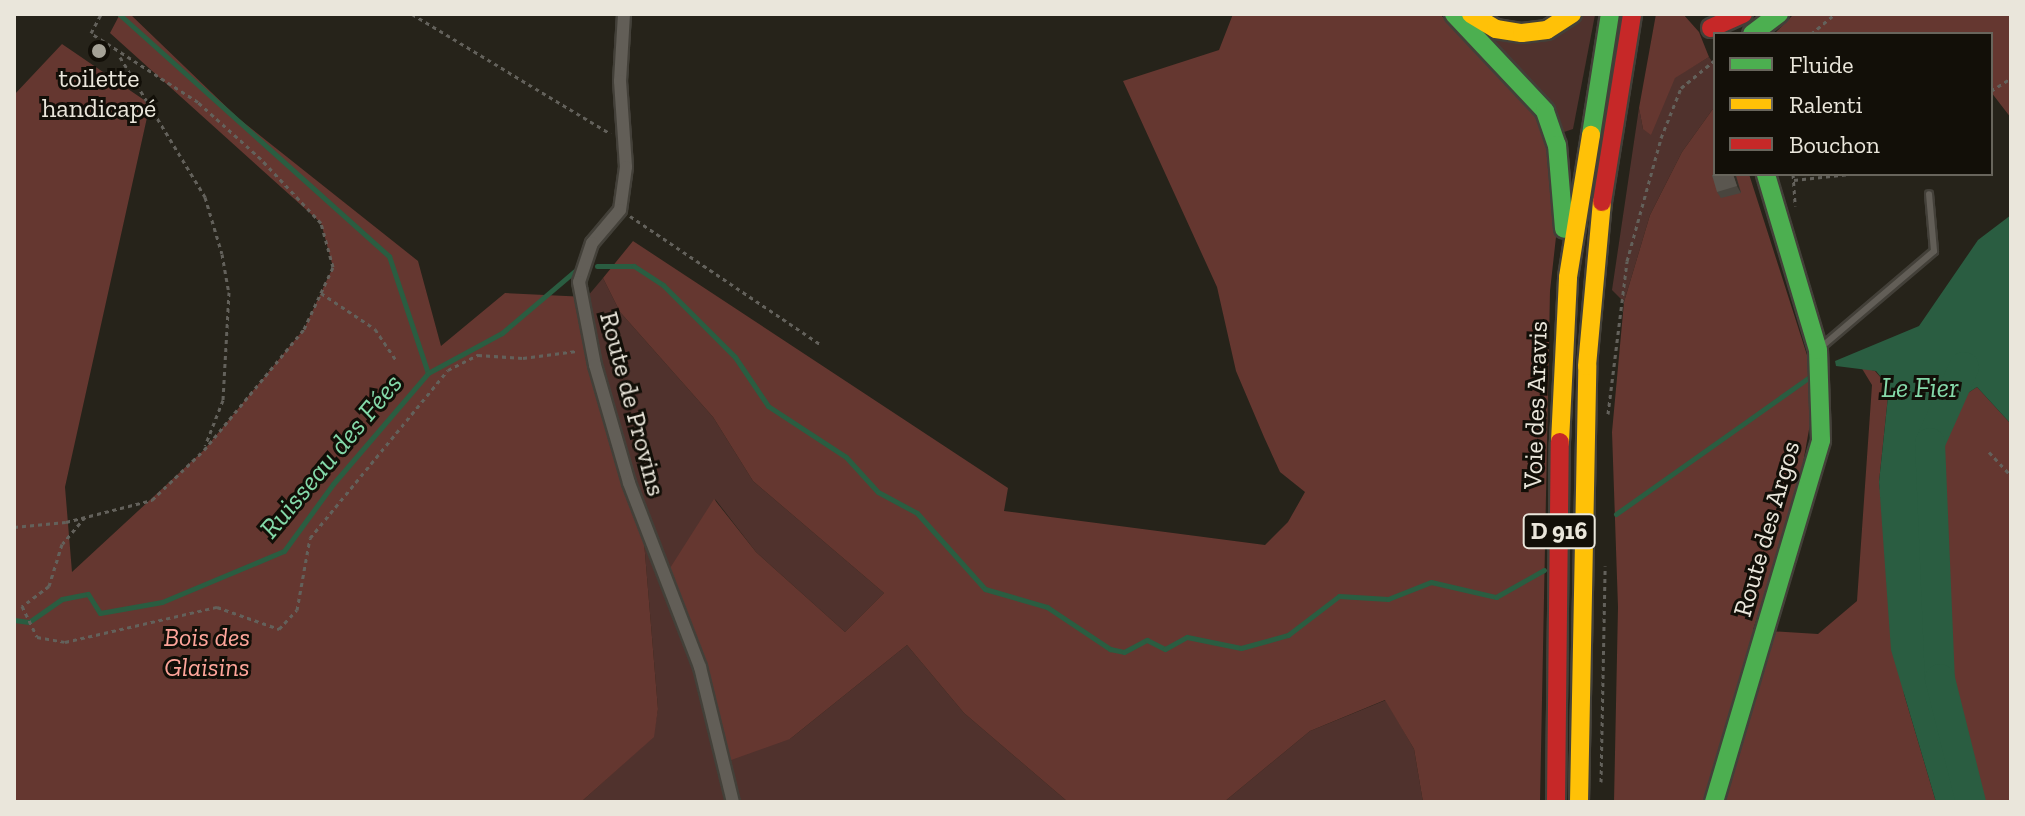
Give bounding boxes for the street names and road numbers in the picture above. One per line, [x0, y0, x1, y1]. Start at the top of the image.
street label: Route de Provins [592, 308, 672, 500]
street label: Voie des Aravis [1517, 320, 1555, 490]
street label: Route des Argos [1727, 437, 1807, 621]
road number: D 916 [1521, 511, 1597, 551]

